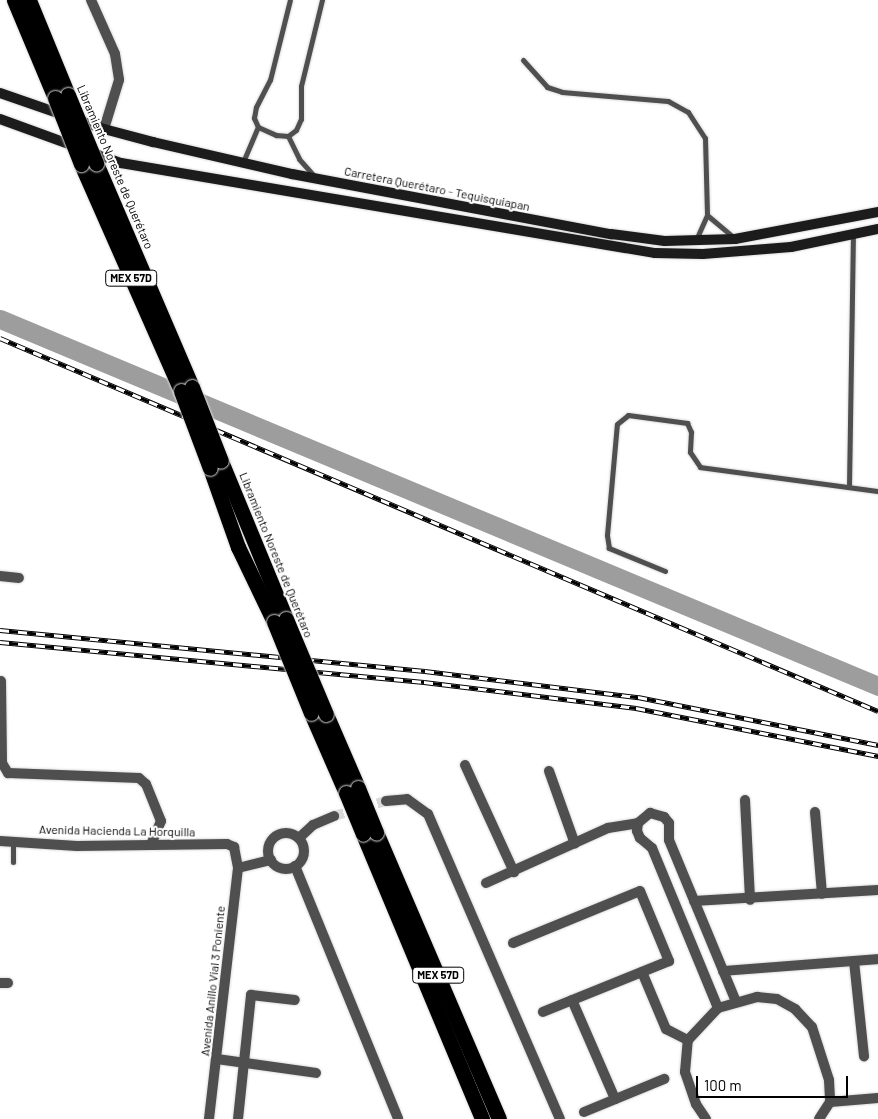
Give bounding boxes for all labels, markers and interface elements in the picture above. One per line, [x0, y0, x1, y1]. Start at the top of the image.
street label: Libramiento Noreste de Querétaro [74, 83, 156, 251]
street label: Carretera Querétaro - Tequisquiapan [343, 164, 531, 214]
road number: MEX 57D [105, 270, 157, 286]
street label: Libramiento Noreste de Querétaro [236, 470, 316, 640]
street label: Avenida Hacienda La Horquilla [39, 822, 195, 840]
street label: Avenida Anillo Vial 3 Poniente [198, 905, 228, 1057]
road number: MEX 57D [412, 966, 464, 984]
scale bar [698, 1066, 850, 1098]
text: 100 m [704, 1076, 742, 1094]

